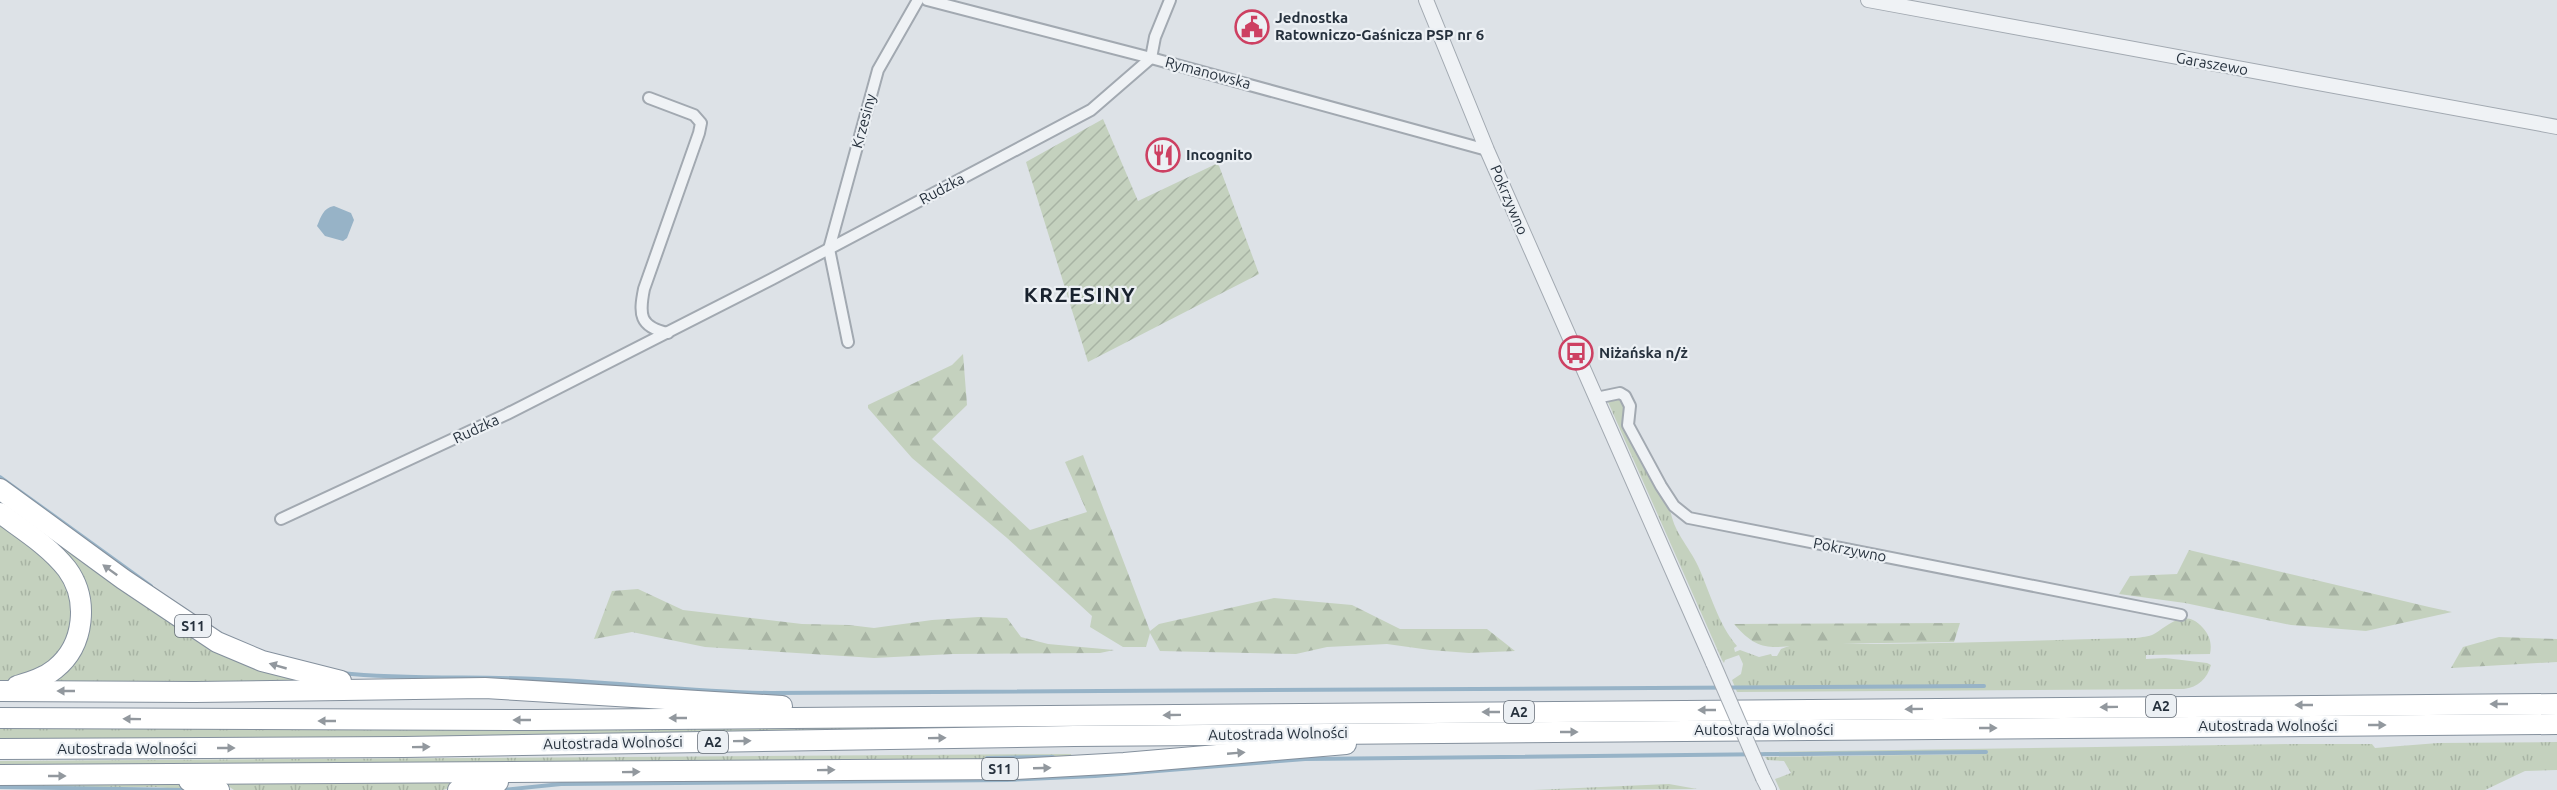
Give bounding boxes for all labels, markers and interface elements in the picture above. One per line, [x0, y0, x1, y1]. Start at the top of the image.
public building icon: Jednostka Ratowniczo-Gaśnicza PSP nr 6 [1234, 9, 1270, 45]
place label: Jednostka Ratowniczo-Gaśnicza PSP nr 6 [1275, 9, 1484, 43]
street label: Garaszewo [2175, 49, 2250, 78]
street label: Rymanowska [1163, 53, 1253, 92]
street label: Krzesiny [848, 92, 879, 150]
restaurant icon: Incognito [1145, 137, 1181, 173]
place label: Incognito [1186, 146, 1252, 163]
street label: Pokrzywno [1487, 162, 1532, 237]
street label: Rudzka [916, 170, 967, 208]
district label: KRZESINY [1024, 282, 1136, 306]
bus stop icon: Niżańska n/ż [1558, 335, 1594, 371]
place label: Niżańska n/ż [1599, 344, 1688, 361]
street label: Rudzka [450, 411, 502, 447]
street label: Pokrzywno [1812, 534, 1888, 565]
one-way arrow [103, 564, 118, 576]
road number: S11 [175, 615, 211, 637]
one-way arrow [269, 661, 287, 670]
one-way arrow [57, 686, 76, 696]
road number: A2 [2146, 695, 2176, 717]
one-way arrow [2489, 699, 2508, 709]
one-way arrow [2294, 700, 2313, 710]
road number: A2 [1504, 701, 1534, 723]
one-way arrow [2099, 702, 2118, 712]
one-way arrow [1904, 704, 1923, 714]
one-way arrow [1698, 706, 1717, 715]
one-way arrow [1482, 707, 1501, 717]
one-way arrow [1163, 710, 1182, 720]
one-way arrow [668, 714, 687, 723]
one-way arrow [123, 715, 142, 724]
one-way arrow [513, 715, 532, 725]
one-way arrow [318, 716, 337, 725]
street label: Autostrada Wolności [2198, 717, 2338, 734]
one-way arrow [2367, 720, 2386, 730]
street label: Autostrada Wolności [1694, 721, 1834, 738]
one-way arrow [1978, 723, 1997, 733]
street label: Autostrada Wolności [1208, 724, 1348, 743]
one-way arrow [1560, 727, 1579, 736]
road number: A2 [698, 731, 728, 753]
street label: Autostrada Wolności [543, 733, 683, 752]
one-way arrow [928, 733, 947, 743]
one-way arrow [733, 736, 752, 746]
street label: Autostrada Wolności [57, 740, 197, 757]
one-way arrow [412, 742, 431, 752]
one-way arrow [217, 744, 236, 753]
one-way arrow [1227, 748, 1246, 758]
road number: S11 [982, 758, 1018, 780]
one-way arrow [1032, 763, 1051, 772]
one-way arrow [816, 765, 835, 775]
one-way arrow [621, 767, 640, 777]
one-way arrow [48, 771, 67, 781]

